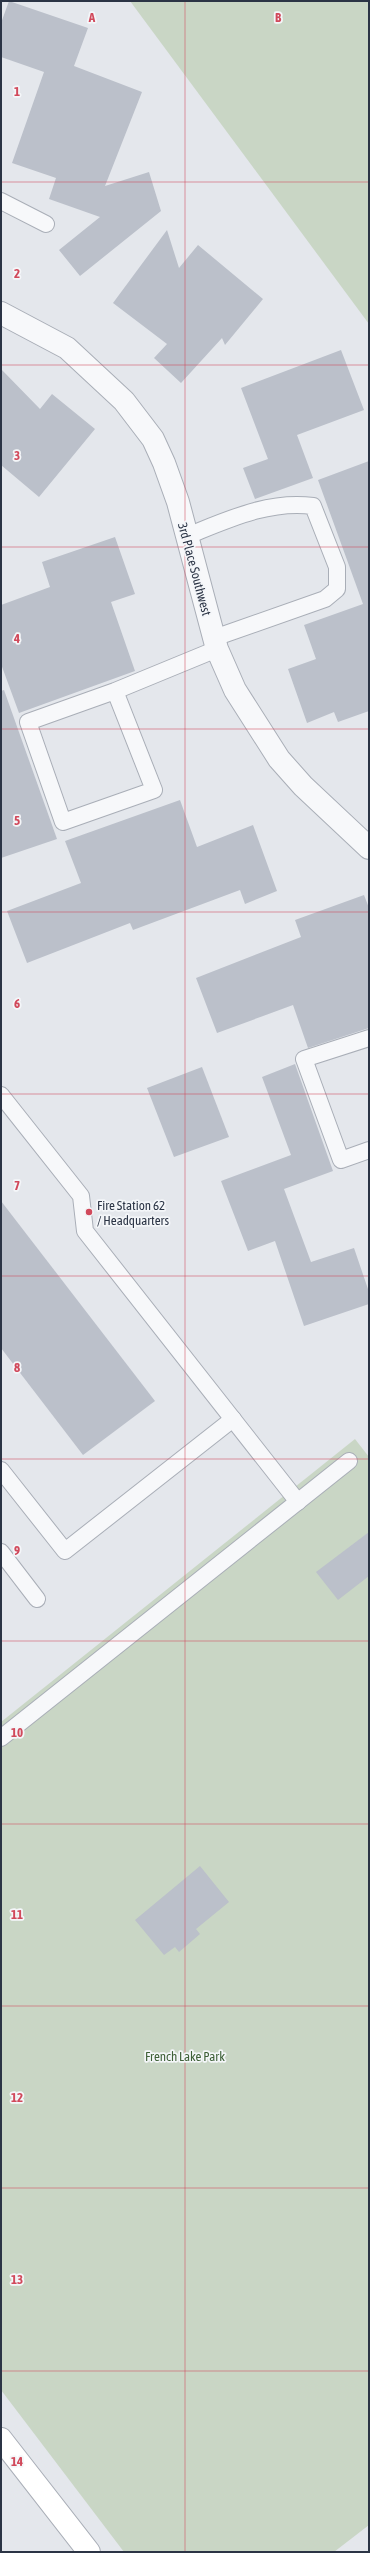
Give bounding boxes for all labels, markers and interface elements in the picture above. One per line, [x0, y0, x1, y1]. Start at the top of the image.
text: A [88, 10, 96, 25]
text: B [275, 10, 282, 25]
text: 1 [14, 84, 20, 99]
text: 2 [14, 266, 20, 281]
text: 3 [14, 448, 20, 463]
street label: 3rd Place Southwest [175, 521, 214, 618]
text: 4 [13, 631, 20, 646]
text: 5 [14, 813, 20, 828]
text: 6 [14, 996, 20, 1011]
text: 7 [14, 1178, 20, 1193]
place label: Fire Station 62 / Headquarters [97, 1198, 169, 1228]
marker: Fire Station 62 / Headquarters [84, 1207, 94, 1217]
text: 8 [14, 1360, 20, 1375]
text: 9 [14, 1543, 20, 1558]
text: 10 [11, 1725, 23, 1740]
text: 11 [11, 1907, 23, 1922]
park label: French Lake Park [145, 2049, 225, 2064]
text: 12 [11, 2090, 23, 2105]
text: 13 [11, 2272, 23, 2287]
text: 14 [11, 2454, 23, 2469]

